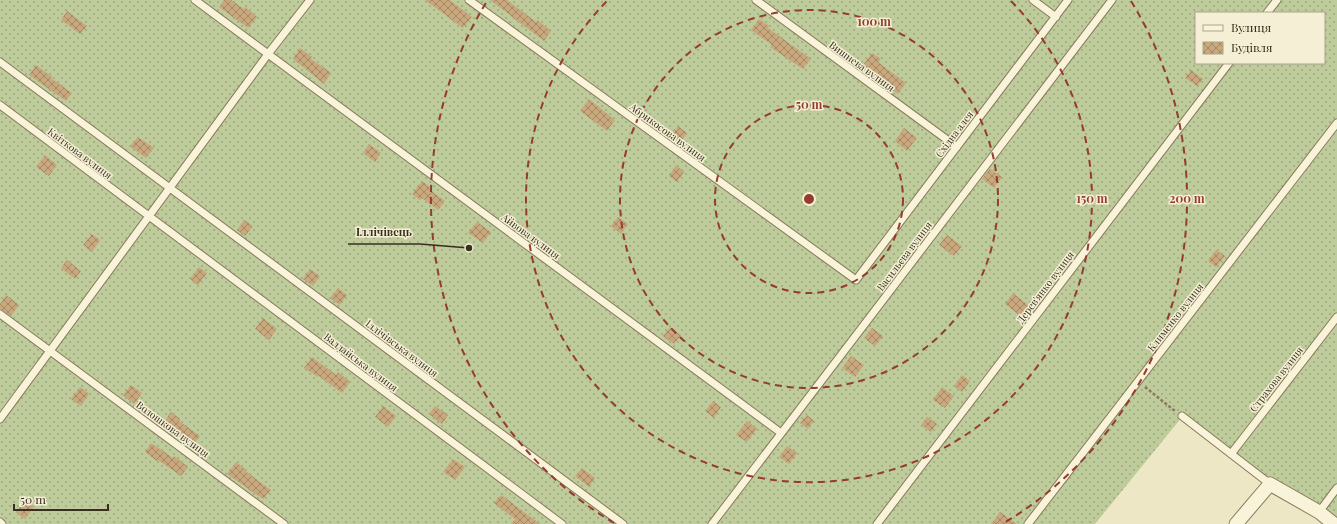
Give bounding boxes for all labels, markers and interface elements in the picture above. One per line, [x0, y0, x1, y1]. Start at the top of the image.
legend [1195, 12, 1325, 64]
text: 100 m [857, 13, 891, 29]
text: Вулиця [1231, 19, 1272, 35]
street label: Вишнева вулиця [826, 37, 898, 95]
text: Будівля [1231, 39, 1273, 55]
text: 50 m [796, 96, 823, 112]
street label: Абрикосова вулиця [626, 99, 709, 165]
street label: Східна алея [932, 107, 976, 160]
street label: Квіткова вулиця [45, 124, 116, 182]
text: 150 m [1076, 190, 1108, 206]
text: 200 m [1169, 190, 1205, 206]
centre of rings [802, 192, 816, 206]
street label: Айвова вулиця [498, 209, 564, 262]
street label: Васильєва вулиця [873, 218, 935, 294]
callout: Іллічівець [348, 221, 420, 244]
text: Іллічівець [356, 224, 412, 239]
street label: Дерев'янко вулиця [1013, 248, 1077, 326]
street label: Клименко вулиця [1144, 279, 1207, 354]
street label: Іллічівська вулиця [363, 316, 442, 380]
street label: Валдайська вулиця [321, 330, 401, 395]
street label: Страхова вулиця [1246, 343, 1306, 415]
street label: Волошкова вулиця [134, 398, 213, 461]
scale bar [14, 486, 108, 512]
text: 50 m [20, 491, 46, 507]

